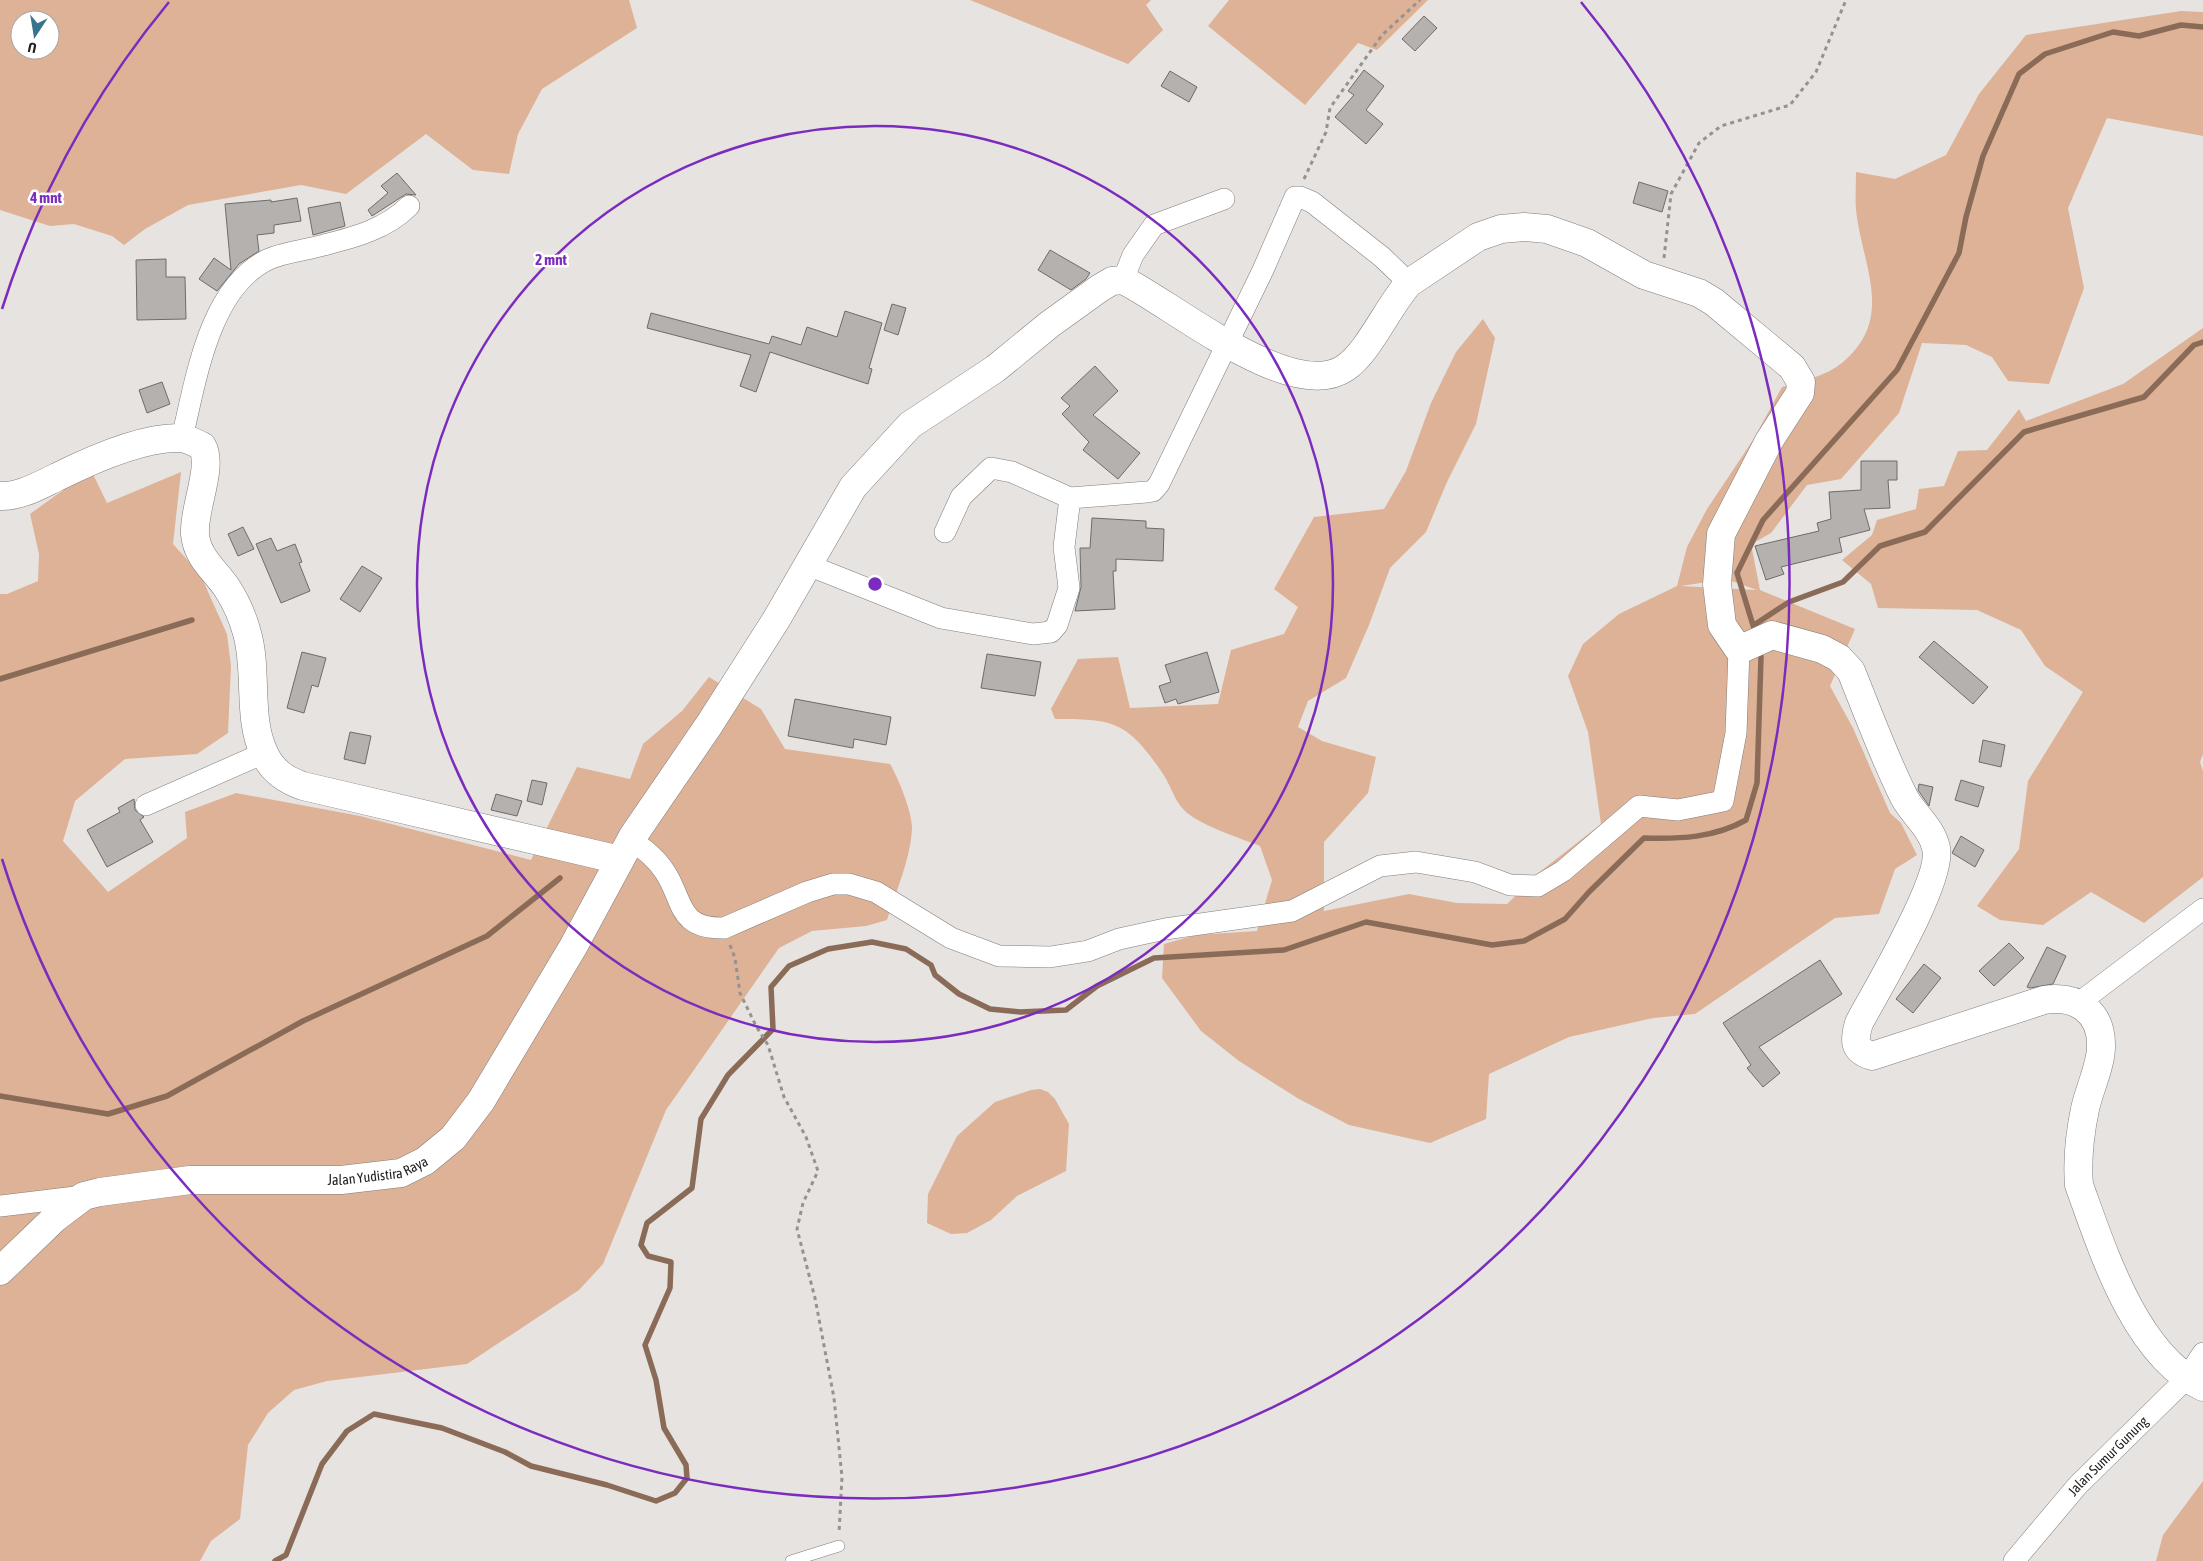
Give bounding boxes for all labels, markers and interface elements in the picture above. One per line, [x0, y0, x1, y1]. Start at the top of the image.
north arrow [10, 10, 60, 60]
text: U [27, 39, 38, 56]
text: 4 mnt [29, 189, 62, 206]
text: 2 mnt [535, 251, 567, 268]
centre of rings [866, 575, 884, 593]
street label: Jalan Yudistira Raya [327, 1153, 431, 1188]
street label: Jalan Sumur Gunung [2065, 1413, 2151, 1499]

